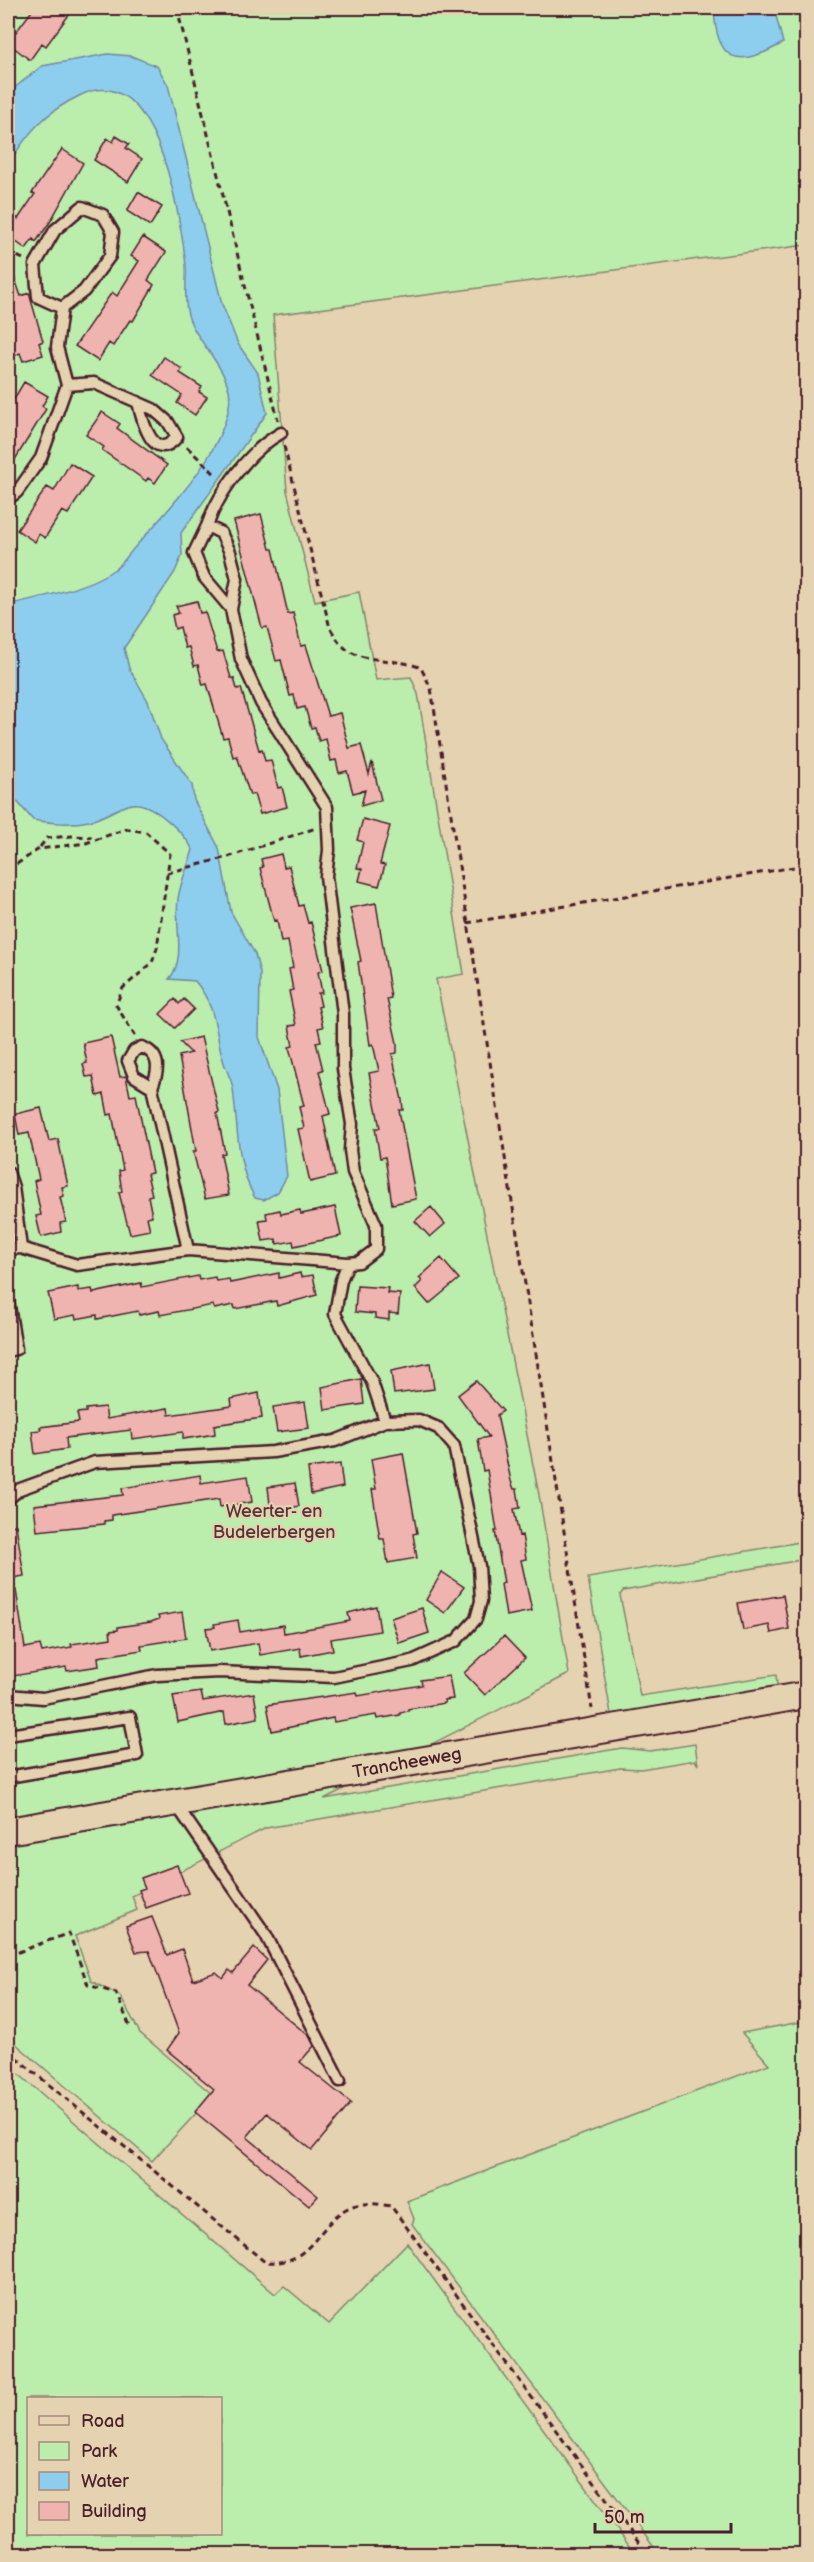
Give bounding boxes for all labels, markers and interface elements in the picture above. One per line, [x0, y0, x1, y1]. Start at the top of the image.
park label: Weerter- en Budelerbergen [213, 1501, 335, 1543]
street label: Trancheeweg [351, 1743, 463, 1783]
legend [27, 2397, 222, 2535]
text: Road [81, 2411, 125, 2432]
text: Park [81, 2441, 117, 2462]
text: Water [81, 2471, 129, 2492]
scale bar [595, 2496, 732, 2534]
text: Building [81, 2501, 147, 2522]
text: 50 m [604, 2507, 645, 2528]

